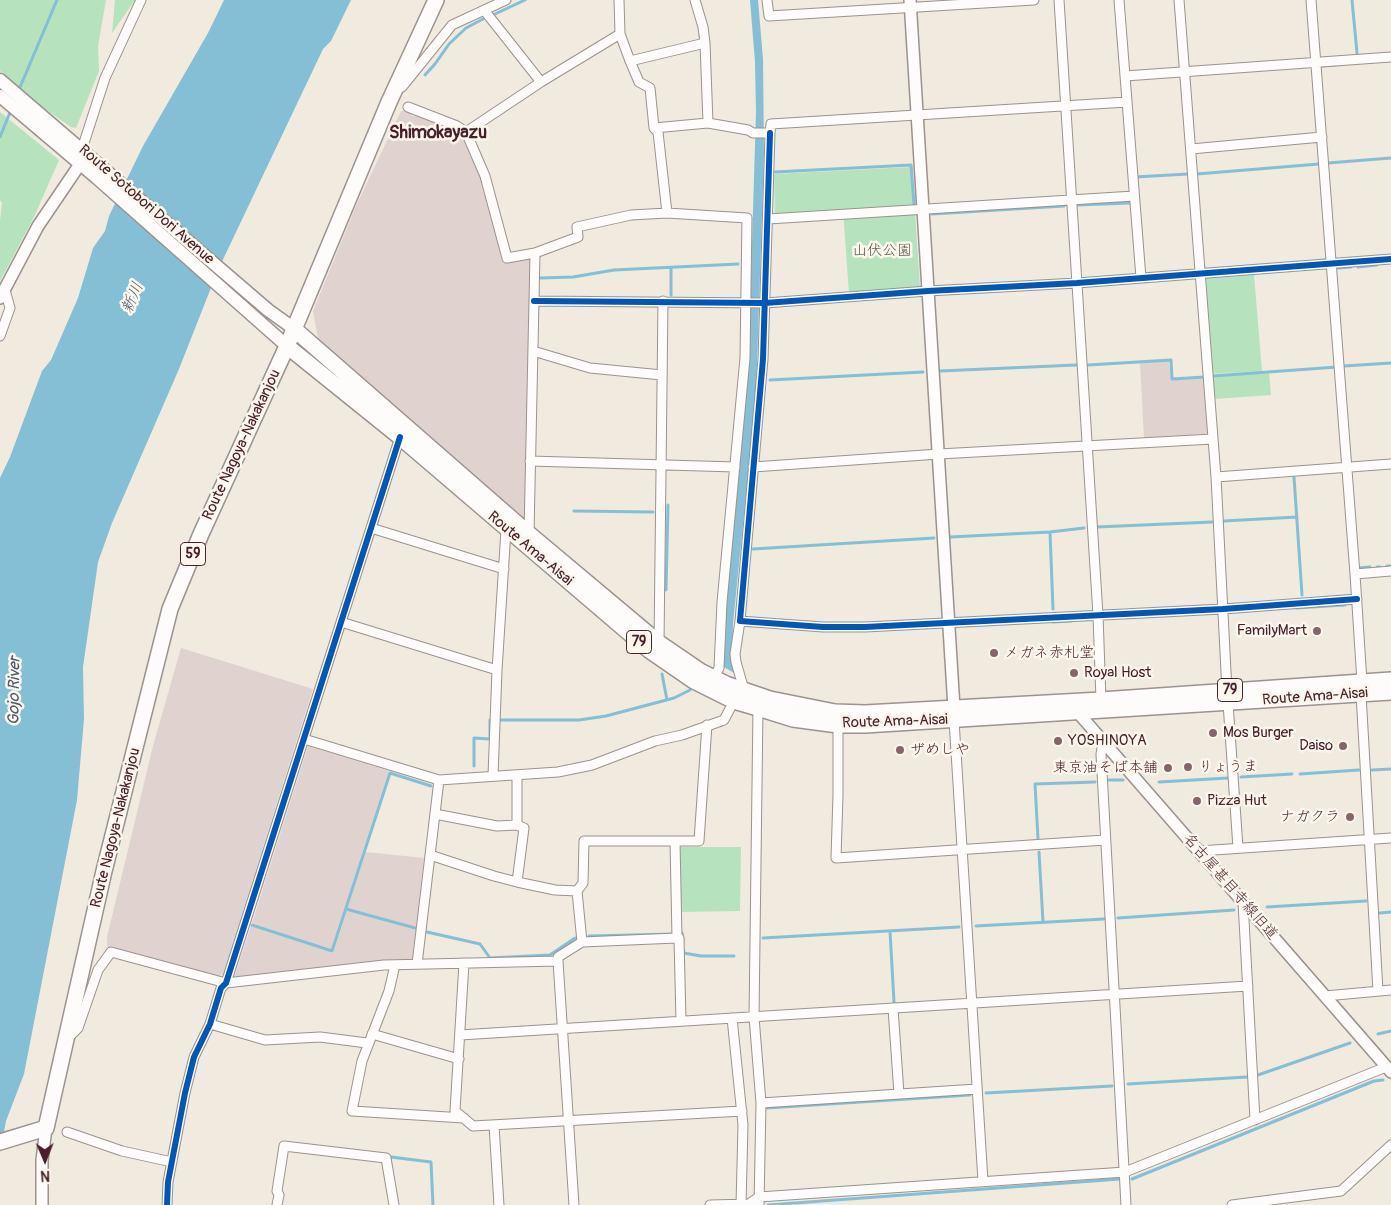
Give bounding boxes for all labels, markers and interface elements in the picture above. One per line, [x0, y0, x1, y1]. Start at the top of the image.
district label: Shimokayazu [389, 122, 487, 144]
street label: Route Sotobori Dori Avenue [75, 141, 217, 269]
park label: 山伏公園 [852, 242, 912, 260]
water label: 新川 [118, 280, 148, 316]
street label: Route Nagoya-Nakakanjou [199, 367, 285, 523]
street label: Route Ama-Aisai [484, 508, 576, 590]
road number: 59 [180, 542, 206, 566]
place label: FamilyMart [1237, 622, 1307, 640]
marker: FamilyMart [1311, 625, 1323, 637]
road number: 79 [626, 630, 652, 654]
place label: メガネ赤札堂 [1004, 644, 1094, 662]
marker: メガネ赤札堂 [988, 647, 1000, 659]
water label: Gojo River [5, 657, 25, 725]
place label: Royal Host [1084, 664, 1151, 682]
marker: Royal Host [1068, 667, 1080, 679]
road number: 79 [1218, 678, 1242, 702]
street label: Route Ama-Aisai [1262, 684, 1368, 710]
street label: Route Ama-Aisai [842, 711, 948, 733]
place label: Mos Burger [1223, 724, 1293, 742]
marker: Mos Burger [1207, 727, 1219, 739]
place label: YOSHINOYA [1068, 732, 1147, 750]
marker: YOSHINOYA [1052, 735, 1064, 747]
place label: Daiso [1299, 737, 1333, 755]
marker: Daiso [1337, 740, 1349, 752]
place label: ザめしや [910, 741, 970, 759]
marker: ザめしや [894, 744, 906, 756]
street label: Route Nagoya-Nakakanjou [87, 746, 145, 910]
place label: りょうま [1198, 758, 1258, 776]
place label: 東京油そば本舗 [1053, 759, 1158, 777]
marker: りょうま [1182, 761, 1194, 773]
marker: 東京油そば本舗 [1162, 762, 1174, 774]
place label: Pizza Hut [1207, 792, 1267, 810]
marker: Pizza Hut [1191, 795, 1203, 807]
place label: ナガクラ [1280, 808, 1340, 826]
marker: ナガクラ [1344, 811, 1356, 823]
street label: 名古屋甚目寺線旧道 [1179, 830, 1281, 944]
north arrow [20, 1135, 70, 1185]
text: N [40, 1167, 50, 1184]

